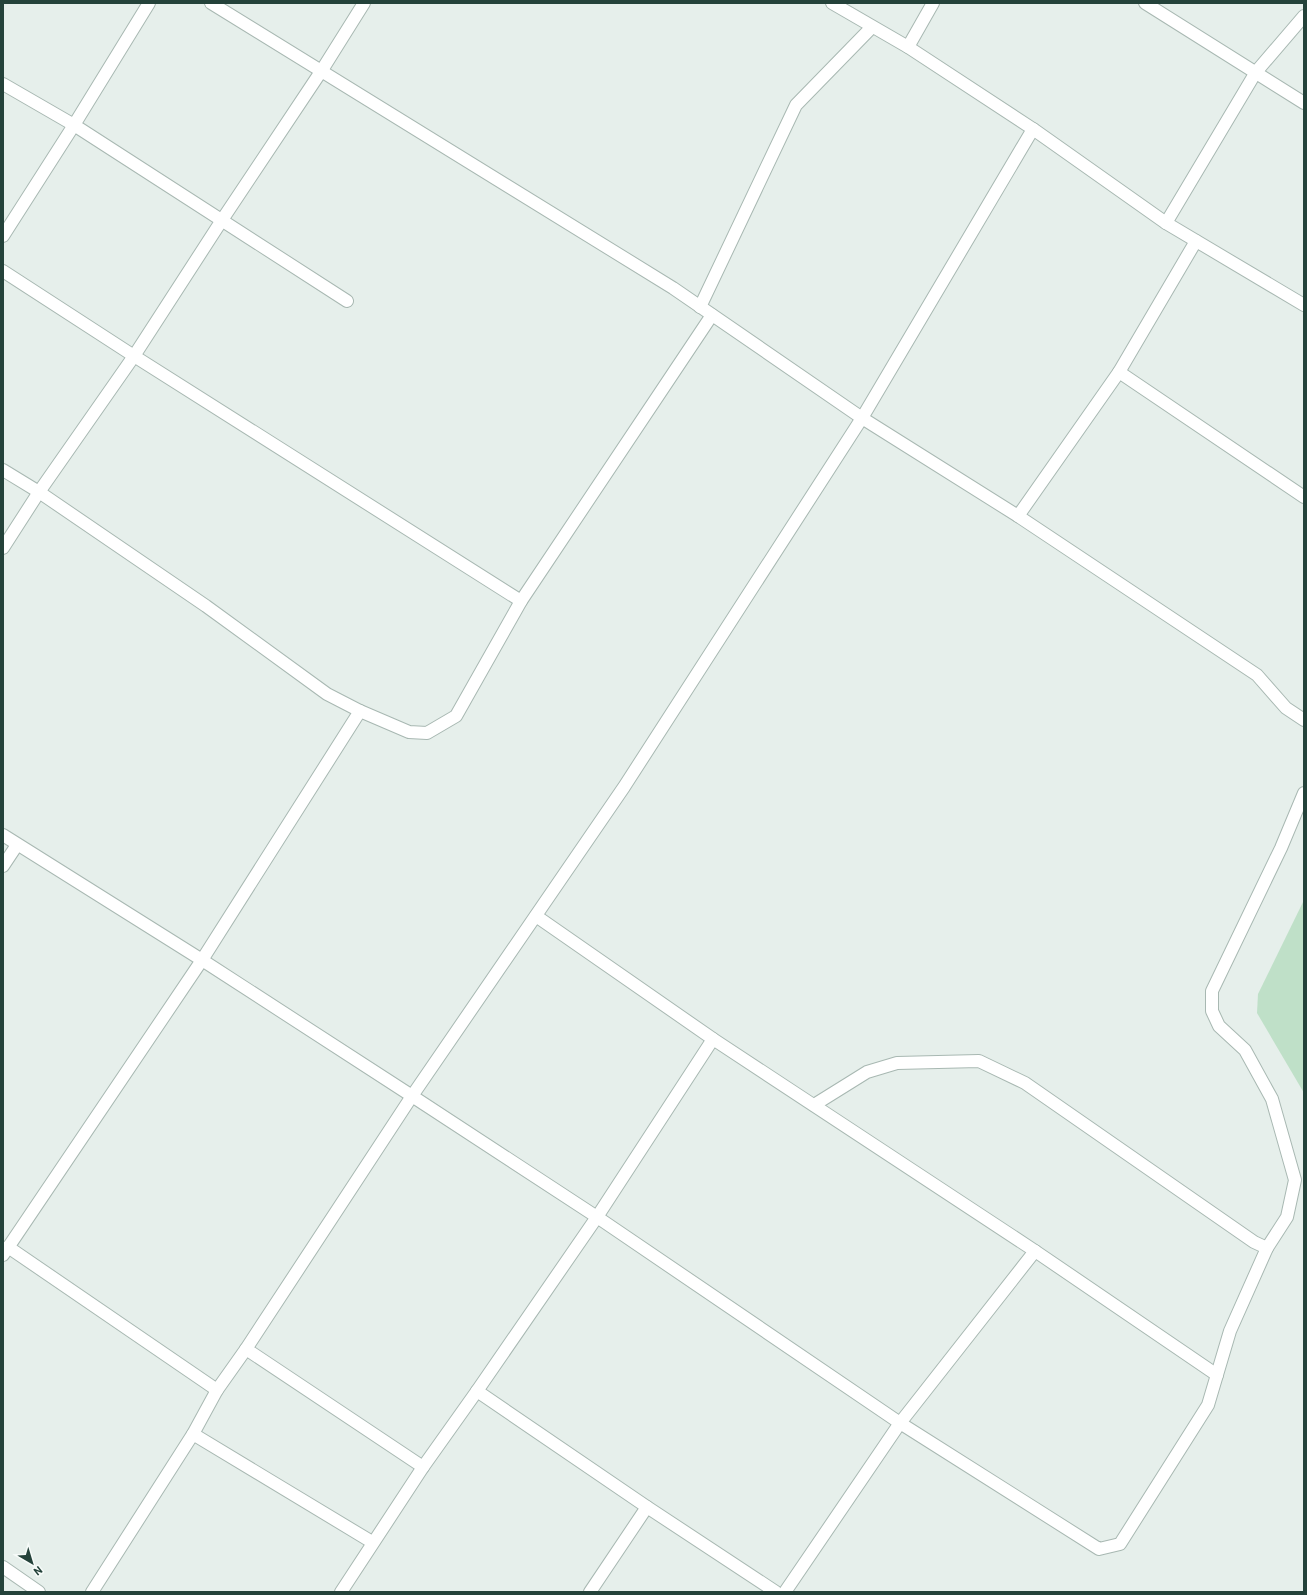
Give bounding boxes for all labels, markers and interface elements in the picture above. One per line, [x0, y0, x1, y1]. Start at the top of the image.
north arrow [12, 1543, 52, 1583]
text: N [32, 1564, 45, 1579]

